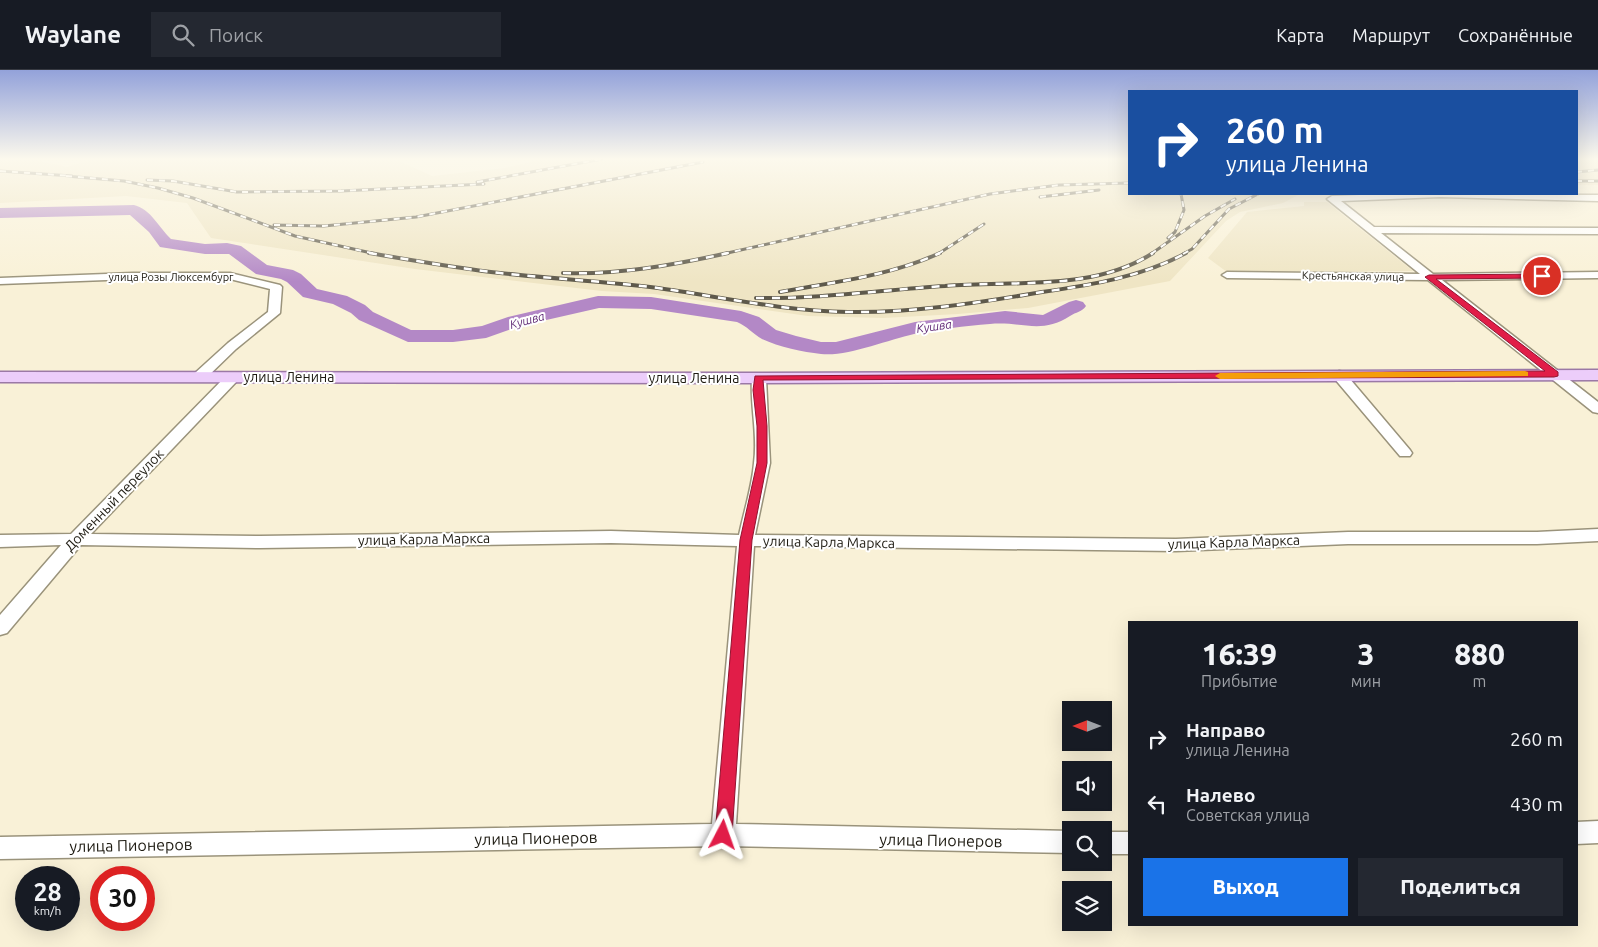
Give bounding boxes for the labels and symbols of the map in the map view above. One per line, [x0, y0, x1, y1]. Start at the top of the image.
pin [1521, 255, 1563, 297]
street label: Крестьянская улица [1302, 269, 1404, 283]
street label: улица Розы Люксембург [108, 271, 234, 283]
water label: Кушва [508, 309, 546, 331]
water label: Кушва [916, 317, 953, 335]
street label: улица Ленина [244, 369, 334, 385]
street label: улица Ленина [649, 370, 739, 386]
street label: Доменный переулок [61, 446, 167, 554]
street label: улица Карла Маркса [358, 530, 490, 548]
street label: улица Карла Маркса [1168, 532, 1300, 552]
street label: улица Карла Маркса [763, 533, 895, 551]
north arrow [1062, 701, 1112, 751]
position arrow [696, 808, 748, 860]
street label: улица Пионеров [474, 828, 598, 848]
street label: улица Пионеров [879, 830, 1003, 850]
street label: улица Пионеров [69, 835, 193, 855]
speed limit sign: 30 [90, 866, 155, 931]

